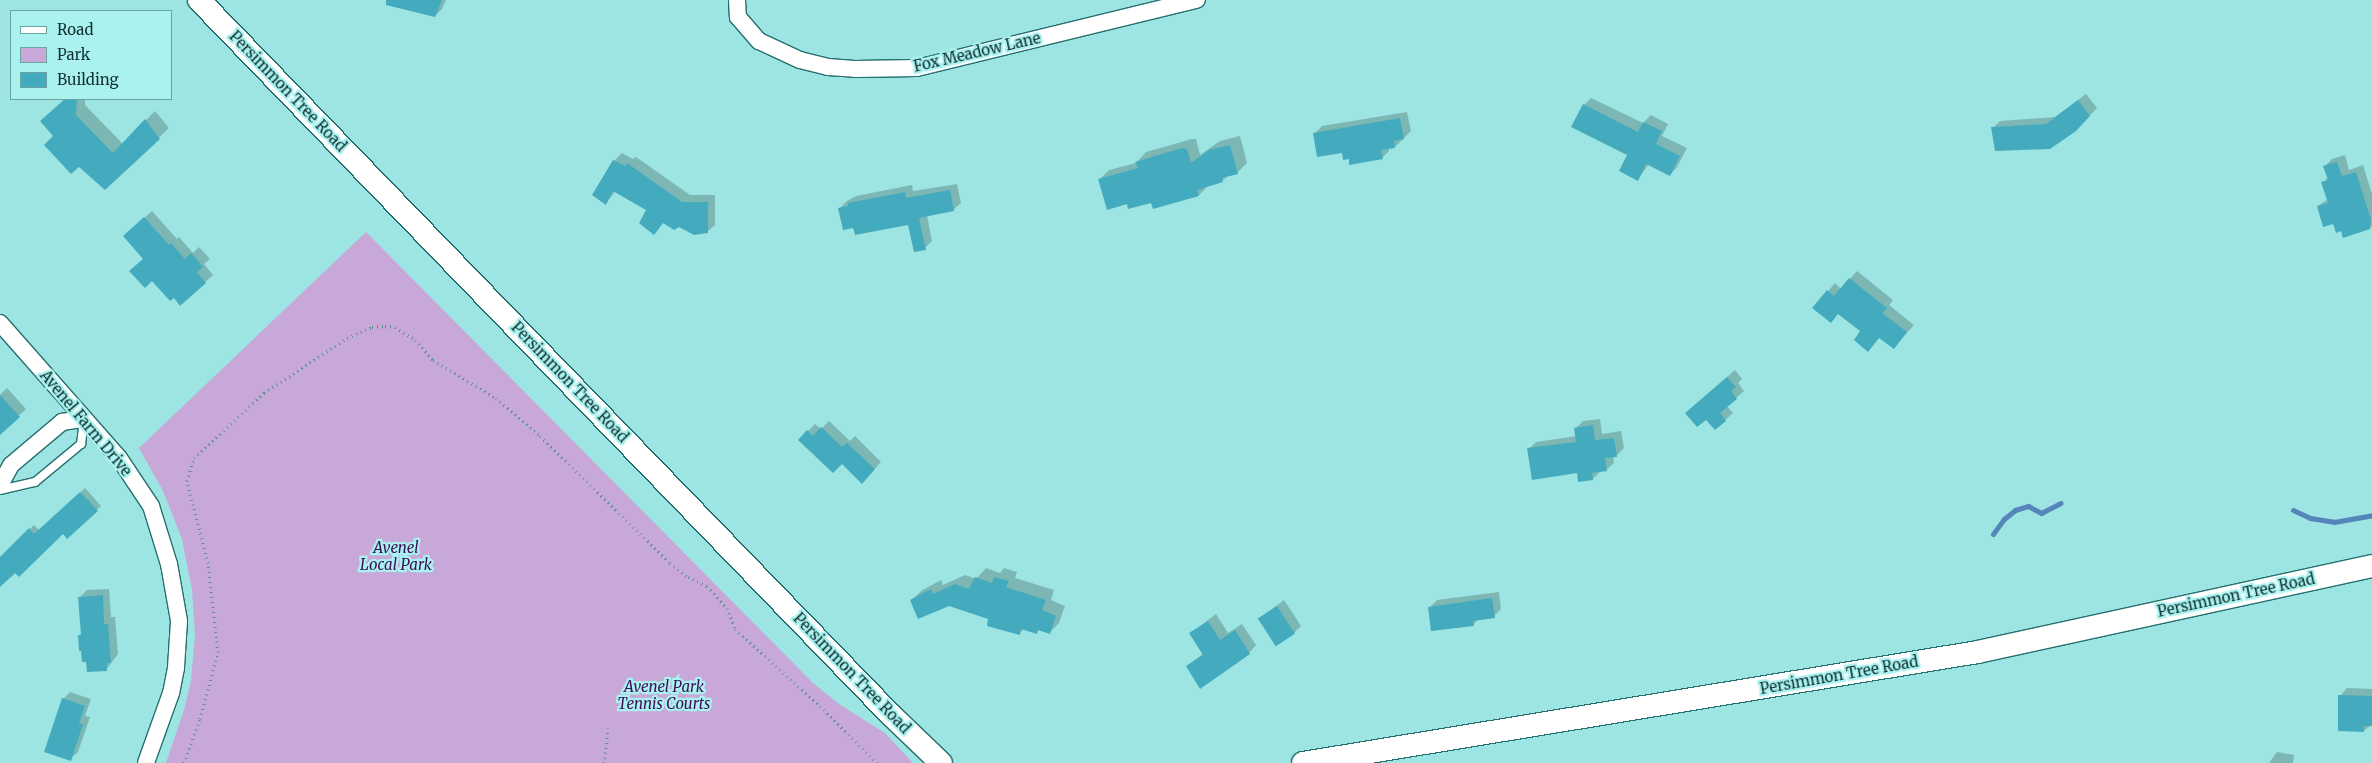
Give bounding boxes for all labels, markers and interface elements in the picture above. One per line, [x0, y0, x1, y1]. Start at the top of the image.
legend [10, 10, 172, 100]
text: Road [57, 20, 93, 39]
street label: Persimmon Tree Road [226, 27, 350, 155]
street label: Fox Meadow Lane [912, 29, 1042, 75]
text: Park [57, 45, 90, 64]
text: Building [57, 70, 119, 89]
street label: Persimmon Tree Road [508, 318, 632, 446]
street label: Avenel Farm Drive [37, 366, 135, 480]
park label: Avenel Local Park [360, 538, 432, 573]
street label: Persimmon Tree Road [2156, 570, 2316, 620]
street label: Persimmon Tree Road [790, 609, 914, 737]
street label: Persimmon Tree Road [1758, 652, 1920, 698]
park label: Avenel Park Tennis Courts [618, 677, 710, 712]

